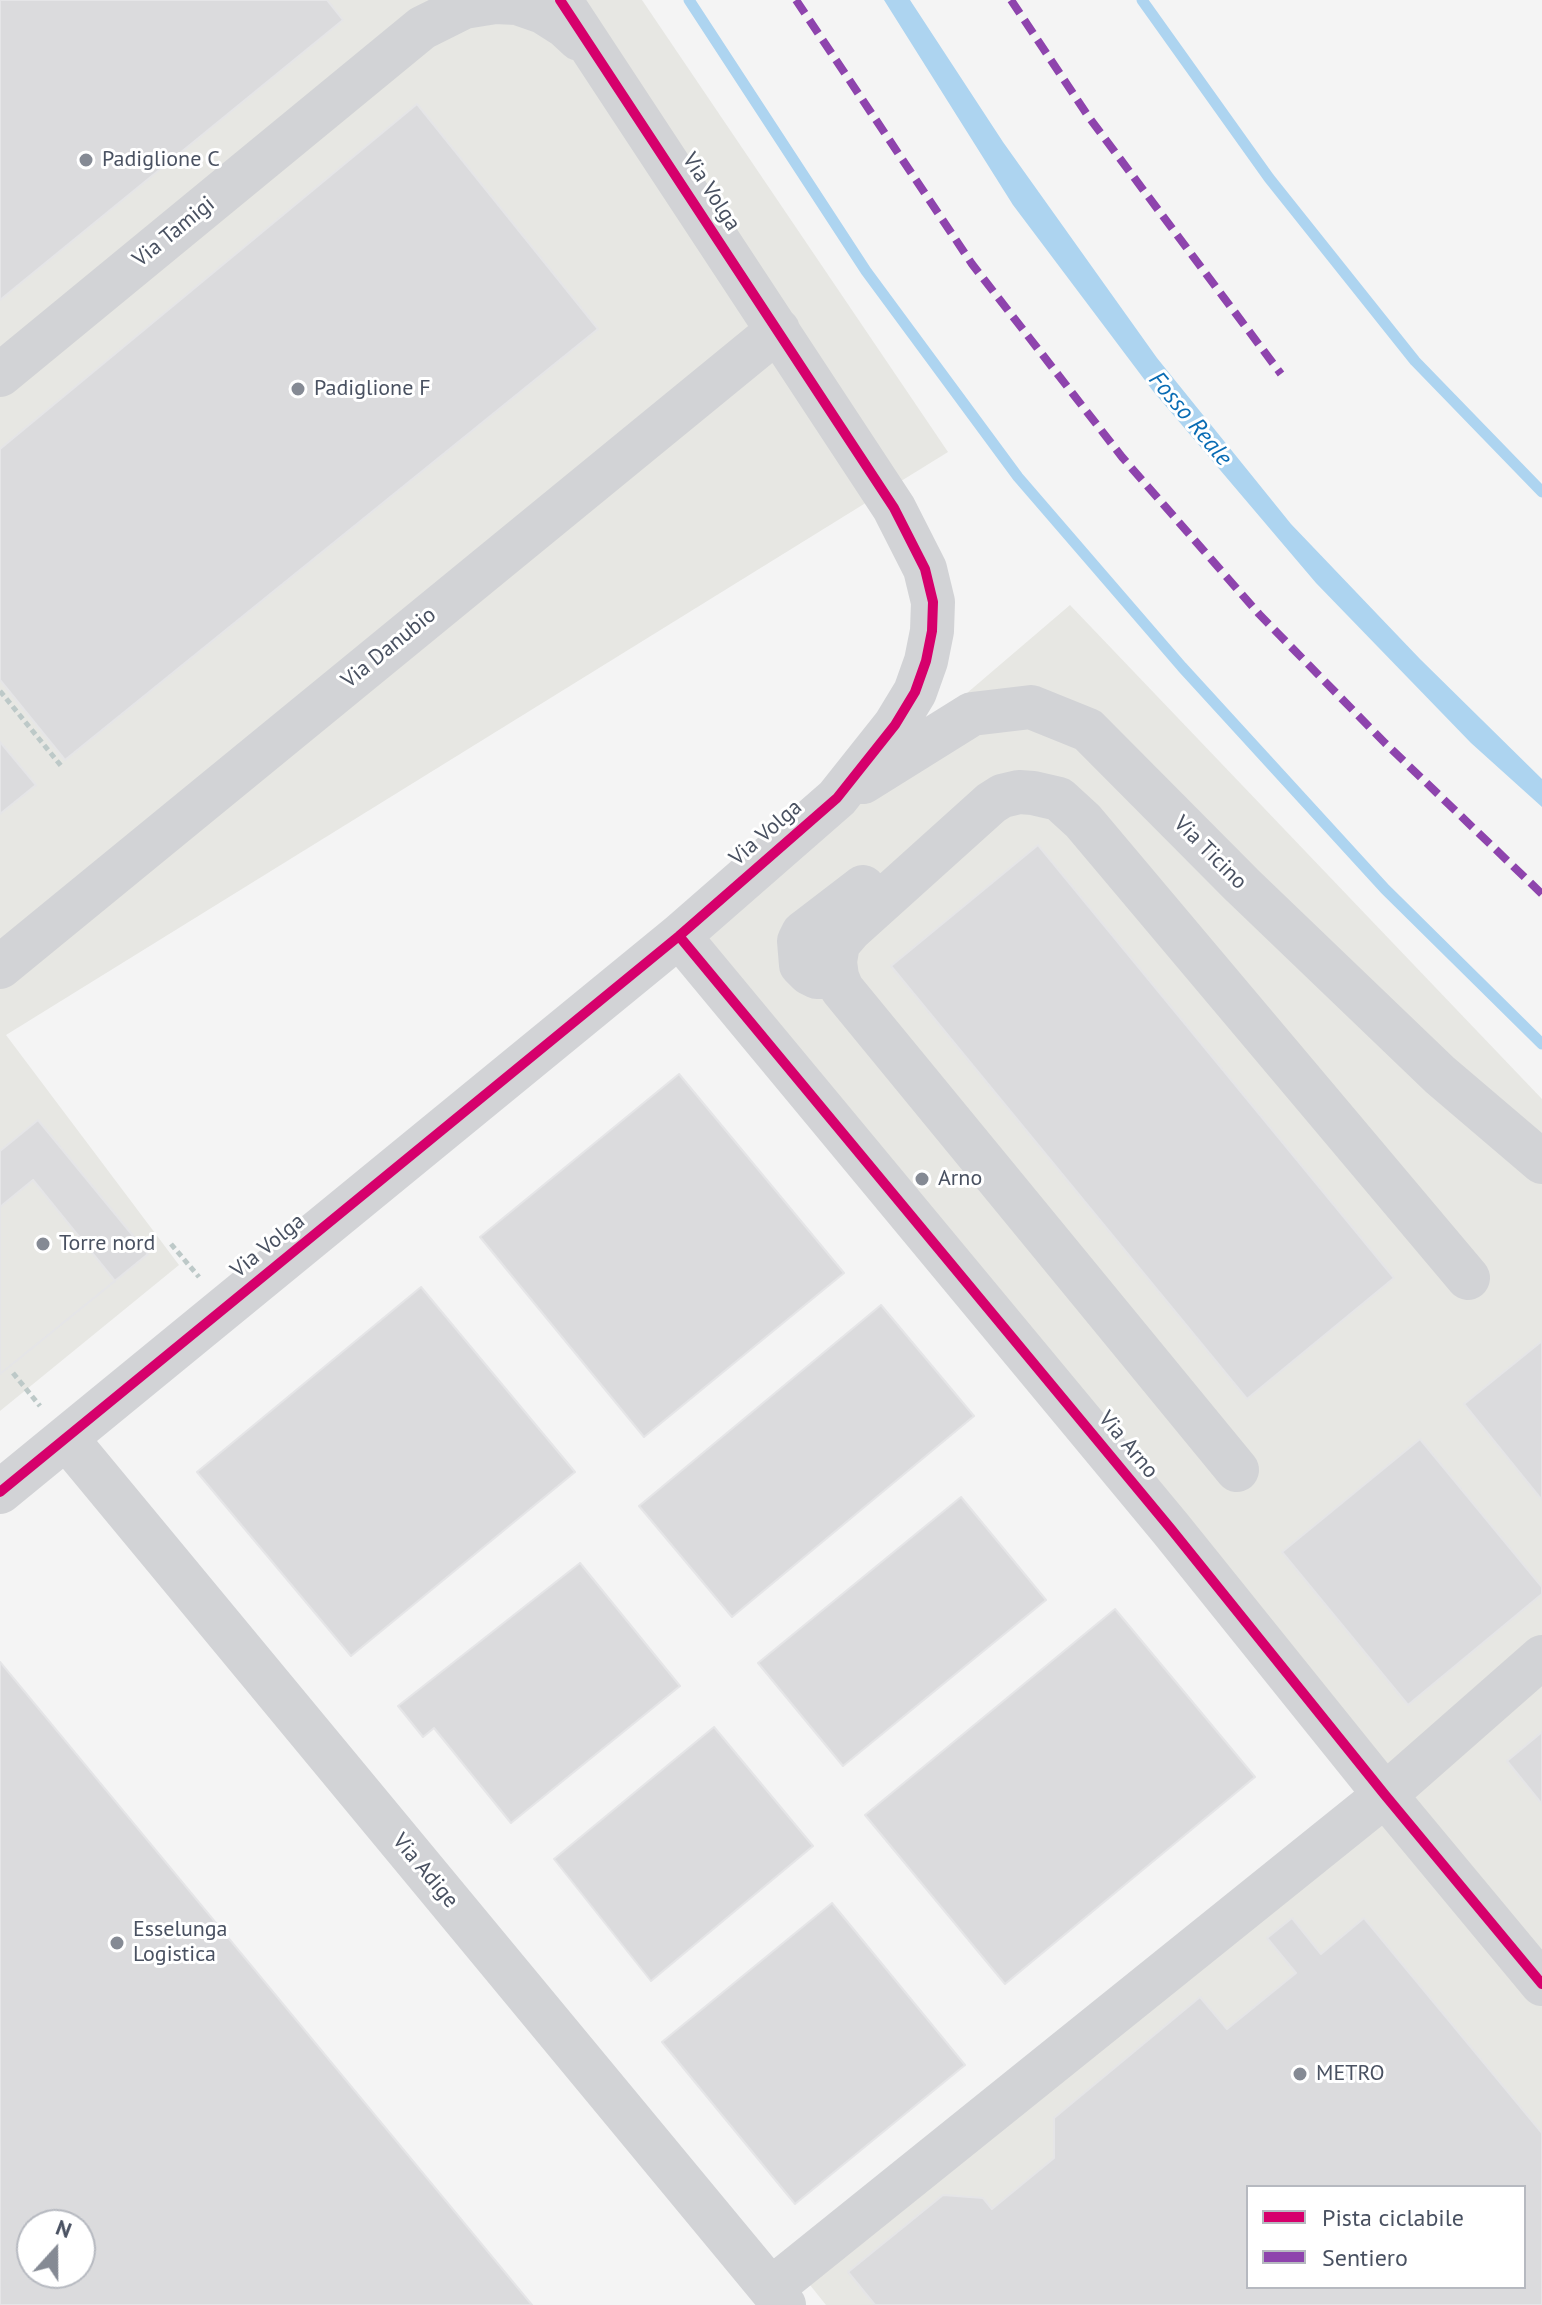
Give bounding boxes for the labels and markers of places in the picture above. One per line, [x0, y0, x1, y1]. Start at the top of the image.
place label: Padiglione C [102, 147, 220, 173]
marker: Padiglione C [77, 151, 95, 169]
place label: Padiglione F [314, 376, 431, 402]
marker: Padiglione F [289, 380, 307, 398]
place label: Arno [938, 1166, 982, 1192]
marker: Arno [913, 1170, 931, 1188]
place label: Torre nord [59, 1231, 155, 1257]
marker: Torre nord [34, 1235, 52, 1253]
place label: Esselunga Logistica [133, 1917, 228, 1968]
marker: Esselunga Logistica [108, 1934, 126, 1952]
place label: METRO [1316, 2061, 1385, 2087]
marker: METRO [1291, 2065, 1309, 2083]

